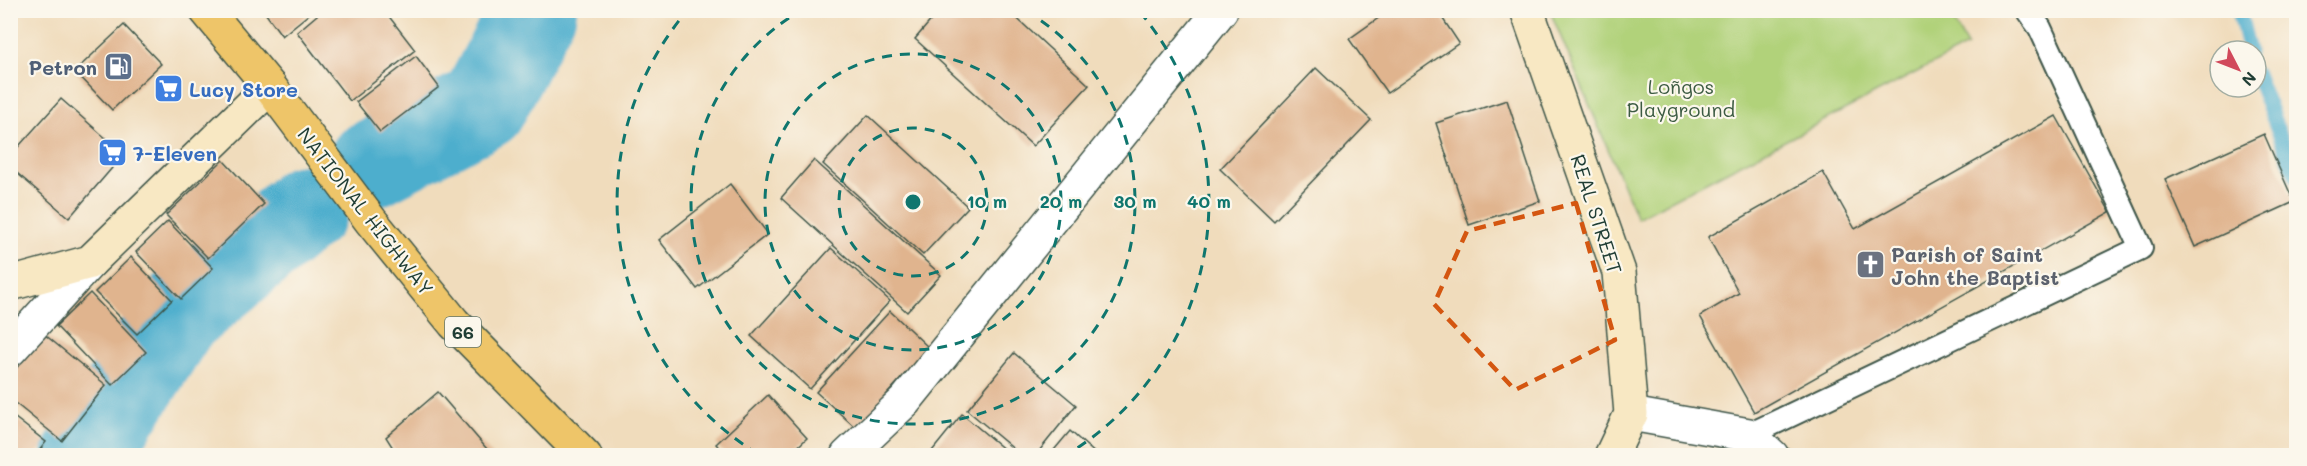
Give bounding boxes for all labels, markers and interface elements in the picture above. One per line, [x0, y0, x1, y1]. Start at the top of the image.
north arrow [2208, 39, 2268, 99]
fuel station icon: Petron [102, 51, 134, 83]
place label: Petron [29, 54, 97, 80]
text: N [2238, 68, 2261, 91]
supermarket icon: Lucy Store [152, 73, 184, 105]
park label: Loñgos Playground [1627, 73, 1735, 122]
place label: Lucy Store [189, 76, 298, 102]
street label: NATIONAL HIGHWAY [292, 122, 440, 300]
supermarket icon: 7-Eleven [96, 137, 128, 169]
place label: 7-Eleven [133, 140, 217, 166]
street label: REAL STREET [1565, 151, 1629, 277]
text: 10 m [967, 189, 1007, 213]
text: 20 m [1040, 189, 1082, 213]
text: 30 m [1113, 189, 1157, 213]
text: 40 m [1187, 189, 1231, 213]
centre of rings [903, 192, 923, 212]
place label: Parish of Saint John the Baptist [1891, 241, 2059, 290]
church icon: Parish of Saint John the Baptist [1854, 249, 1886, 281]
road number: 66 [445, 317, 481, 347]

